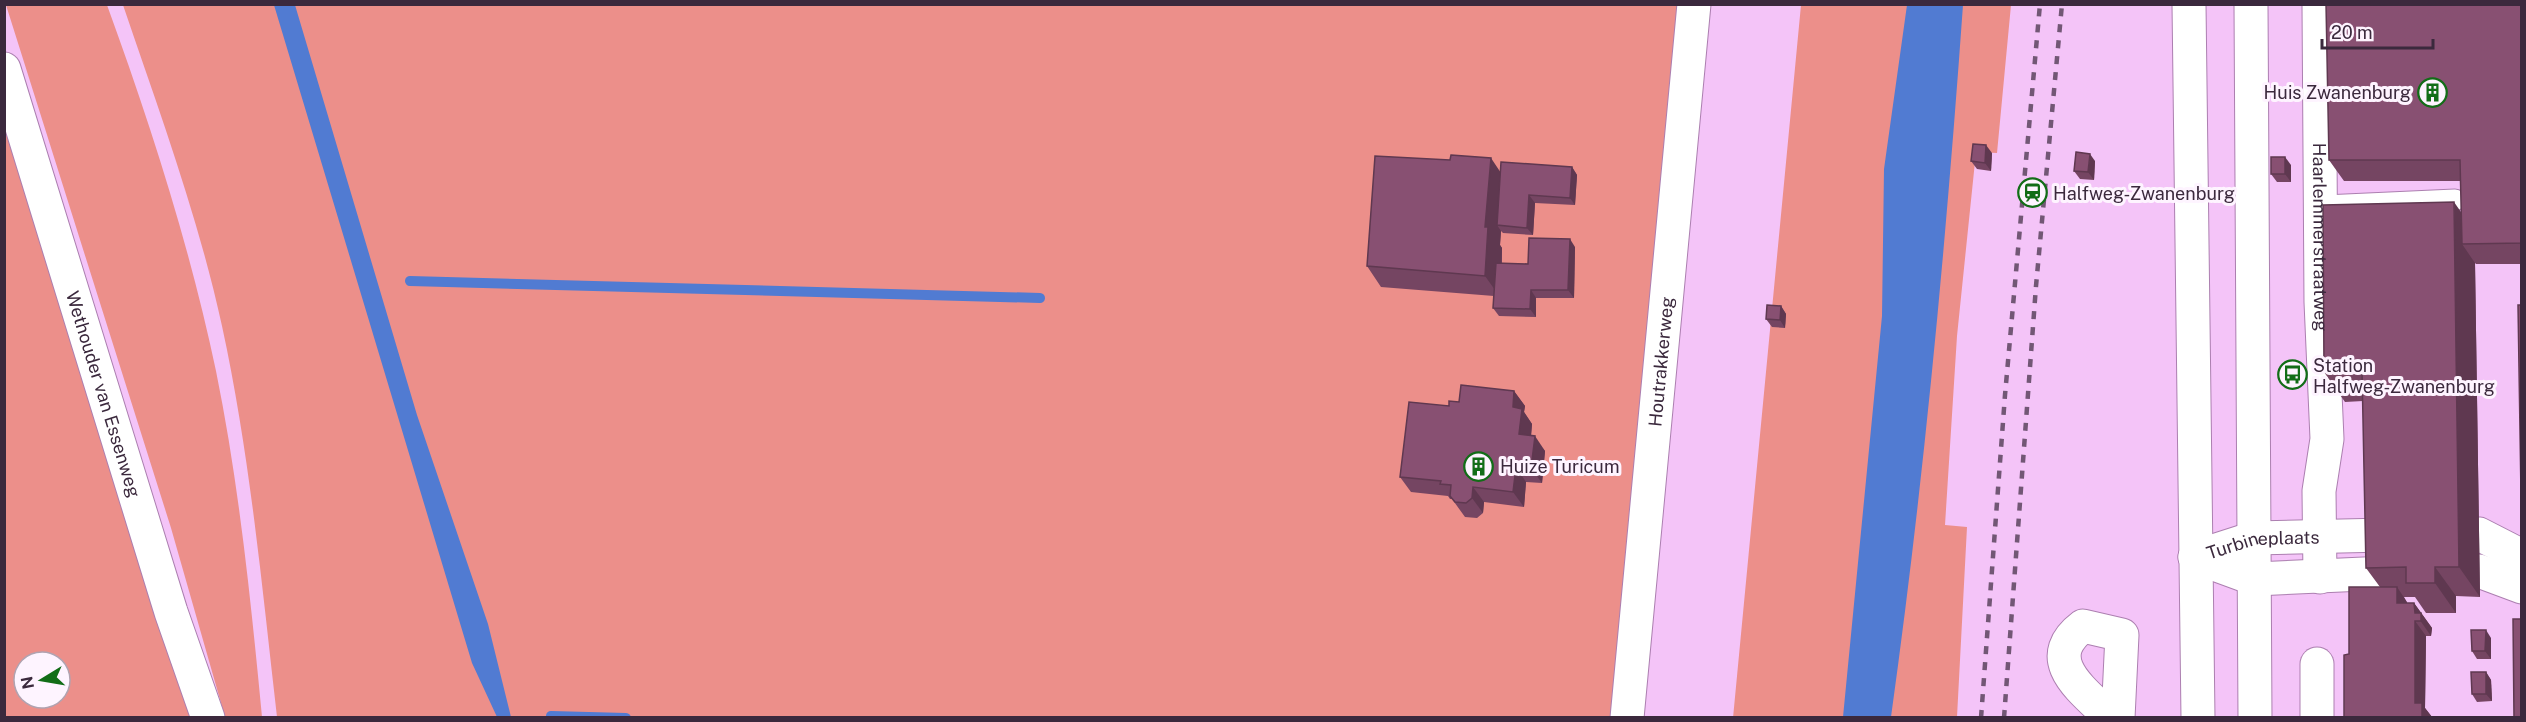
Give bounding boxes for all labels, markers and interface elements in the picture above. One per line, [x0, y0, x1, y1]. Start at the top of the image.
scale bar [2322, 12, 2433, 50]
text: 20 m [2331, 22, 2373, 43]
building icon: Huis Zwanenburg [2416, 76, 2448, 108]
place label: Huis Zwanenburg [2264, 82, 2411, 103]
street label: Haarlemmerstraatweg [2309, 143, 2333, 332]
station icon: Halfweg-Zwanenburg [2016, 177, 2048, 209]
place label: Halfweg-Zwanenburg [2053, 183, 2235, 204]
street label: Wethouder van Essenweg [62, 288, 146, 500]
street label: Houtrakkerweg [1644, 296, 1677, 428]
place label: Station Halfweg-Zwanenburg [2313, 355, 2495, 397]
bus stop icon: Station Halfweg-Zwanenburg [2276, 359, 2308, 391]
building icon: Huize Turicum [1463, 450, 1495, 482]
place label: Huize Turicum [1500, 456, 1619, 477]
street label: Turbineplaats [2204, 526, 2320, 563]
north arrow [12, 650, 72, 710]
text: N [17, 675, 38, 691]

